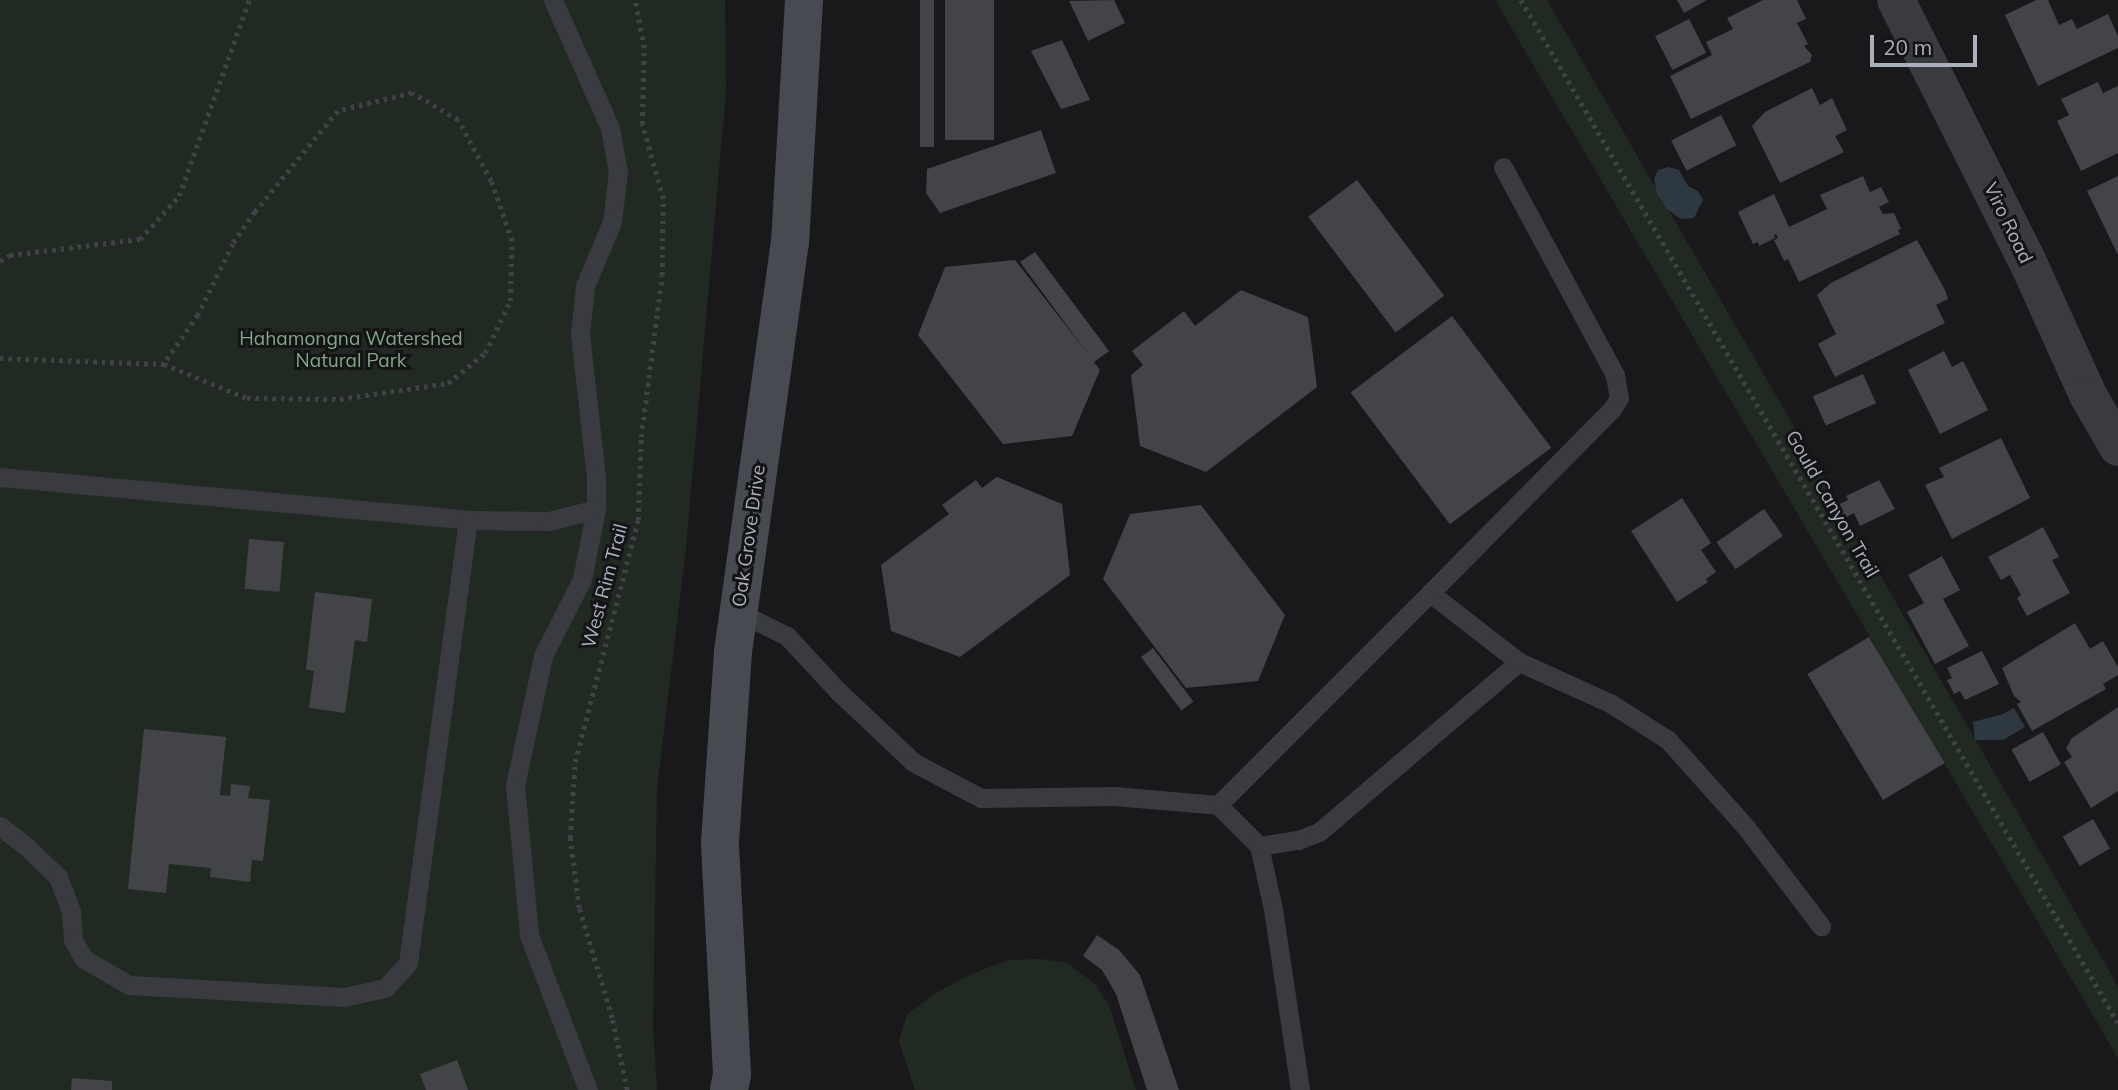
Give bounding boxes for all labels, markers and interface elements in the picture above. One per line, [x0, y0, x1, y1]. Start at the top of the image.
scale bar [1873, 21, 1980, 65]
text: 20 m [1883, 34, 1932, 60]
street label: Viro Road [1979, 179, 2037, 267]
park label: Hahamongna Watershed Natural Park [239, 328, 463, 372]
street label: Gould Canyon Trail [1781, 426, 1883, 582]
street label: Oak Grove Drive [728, 463, 770, 609]
street label: West Rim Trail [577, 521, 633, 651]

